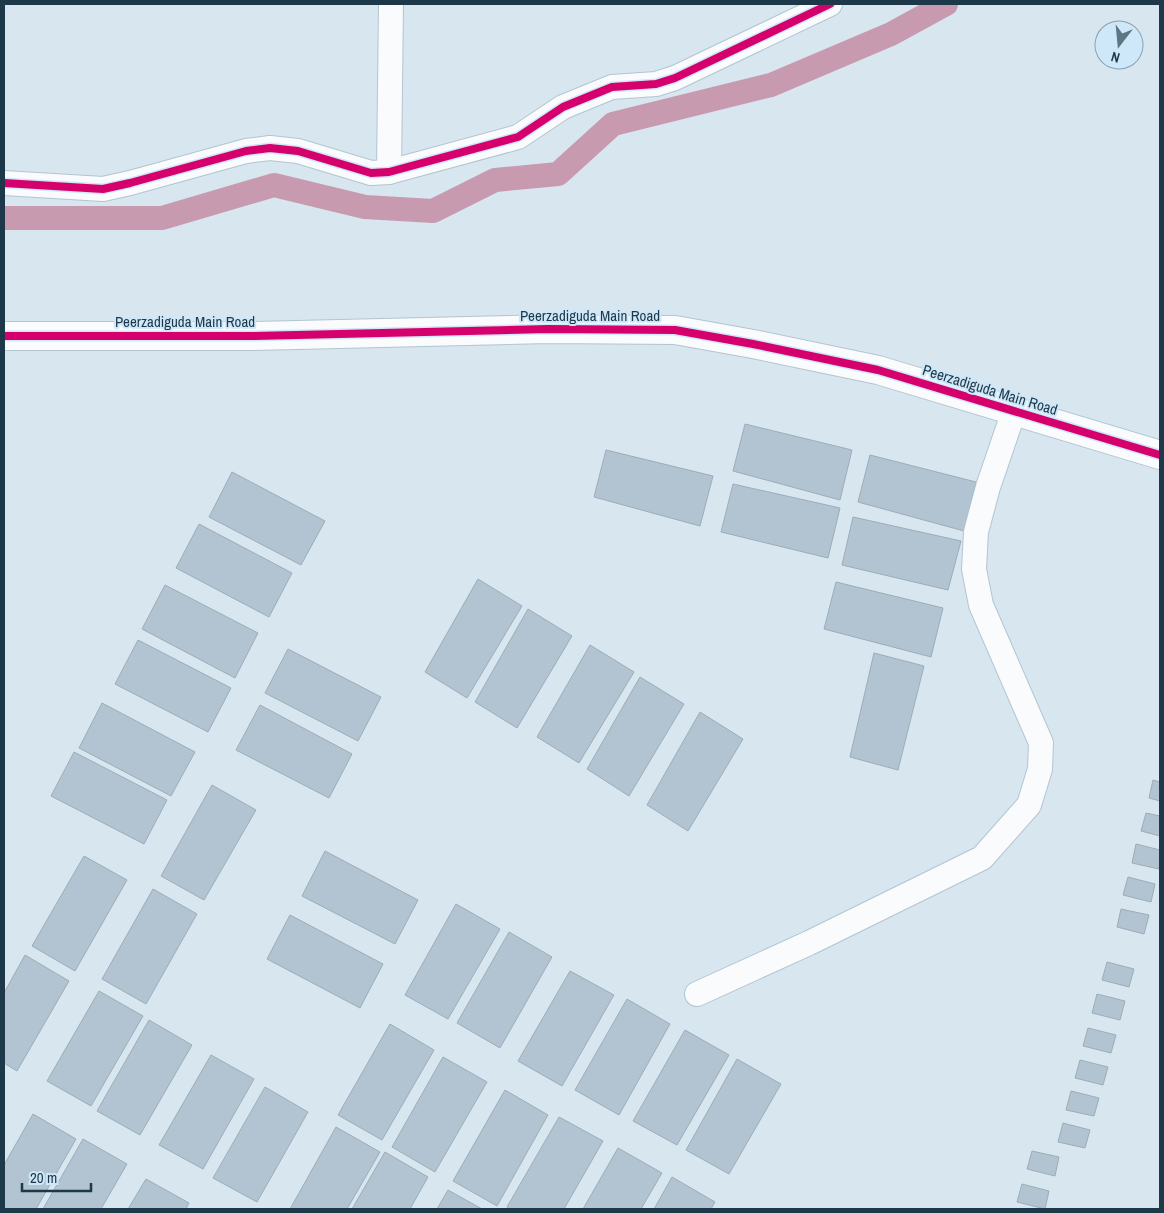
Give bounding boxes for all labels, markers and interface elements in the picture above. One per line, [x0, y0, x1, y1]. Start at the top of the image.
north arrow [1094, 20, 1144, 70]
text: N [1109, 48, 1122, 67]
street label: Peerzadiguda Main Road [520, 305, 660, 326]
street label: Peerzadiguda Main Road [115, 311, 255, 332]
street label: Peerzadiguda Main Road [920, 359, 1060, 420]
scale bar [22, 1160, 91, 1192]
text: 20 m [30, 1167, 57, 1188]

